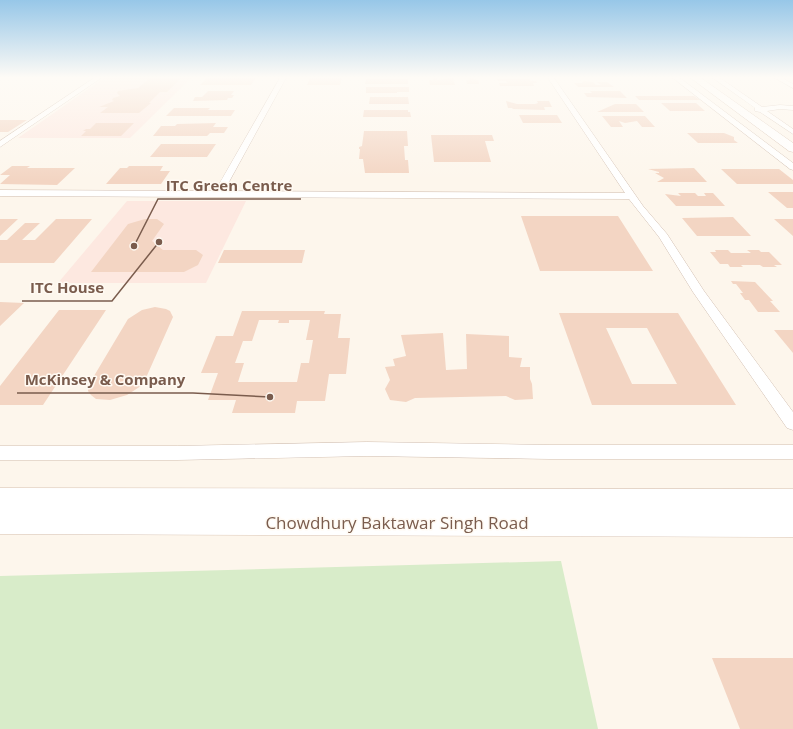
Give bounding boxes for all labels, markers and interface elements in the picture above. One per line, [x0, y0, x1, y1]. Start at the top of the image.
callout: ITC Green Centre [158, 172, 301, 199]
text: ITC Green Centre [166, 175, 292, 195]
callout: ITC House [22, 274, 112, 301]
text: ITC House [30, 277, 104, 297]
callout: McKinsey & Company [17, 366, 193, 393]
text: McKinsey & Company [25, 369, 186, 389]
street label: Chowdhury Baktawar Singh Road [265, 511, 529, 534]

